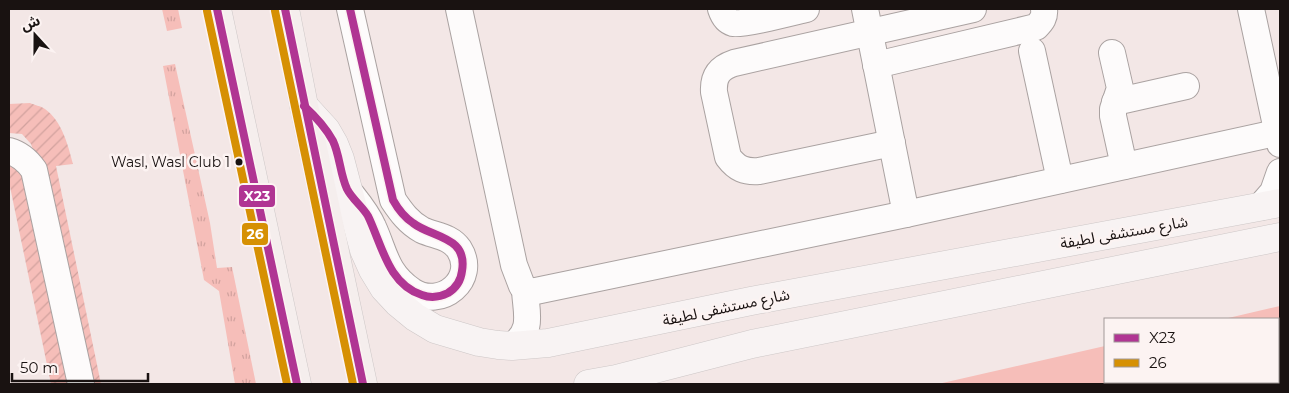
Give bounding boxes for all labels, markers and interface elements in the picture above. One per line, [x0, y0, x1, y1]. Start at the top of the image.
north arrow [10, 10, 60, 60]
text: ش [18, 11, 43, 35]
place label: Wasl, Wasl Club 1 [111, 153, 230, 171]
marker: Wasl, Wasl Club 1 [234, 157, 244, 167]
line badge: X23 [238, 184, 276, 208]
text: X23 [244, 187, 270, 205]
street label: شارع مستشفى لطيفة [1059, 211, 1190, 256]
line badge: 26 [241, 222, 269, 246]
text: 26 [246, 225, 264, 243]
street label: شارع مستشفى لطيفة [661, 284, 792, 333]
legend [1104, 318, 1279, 383]
text: X23 [1149, 328, 1176, 347]
scale bar [12, 350, 149, 382]
text: 26 [1149, 353, 1167, 372]
text: 50 m [20, 358, 58, 377]

